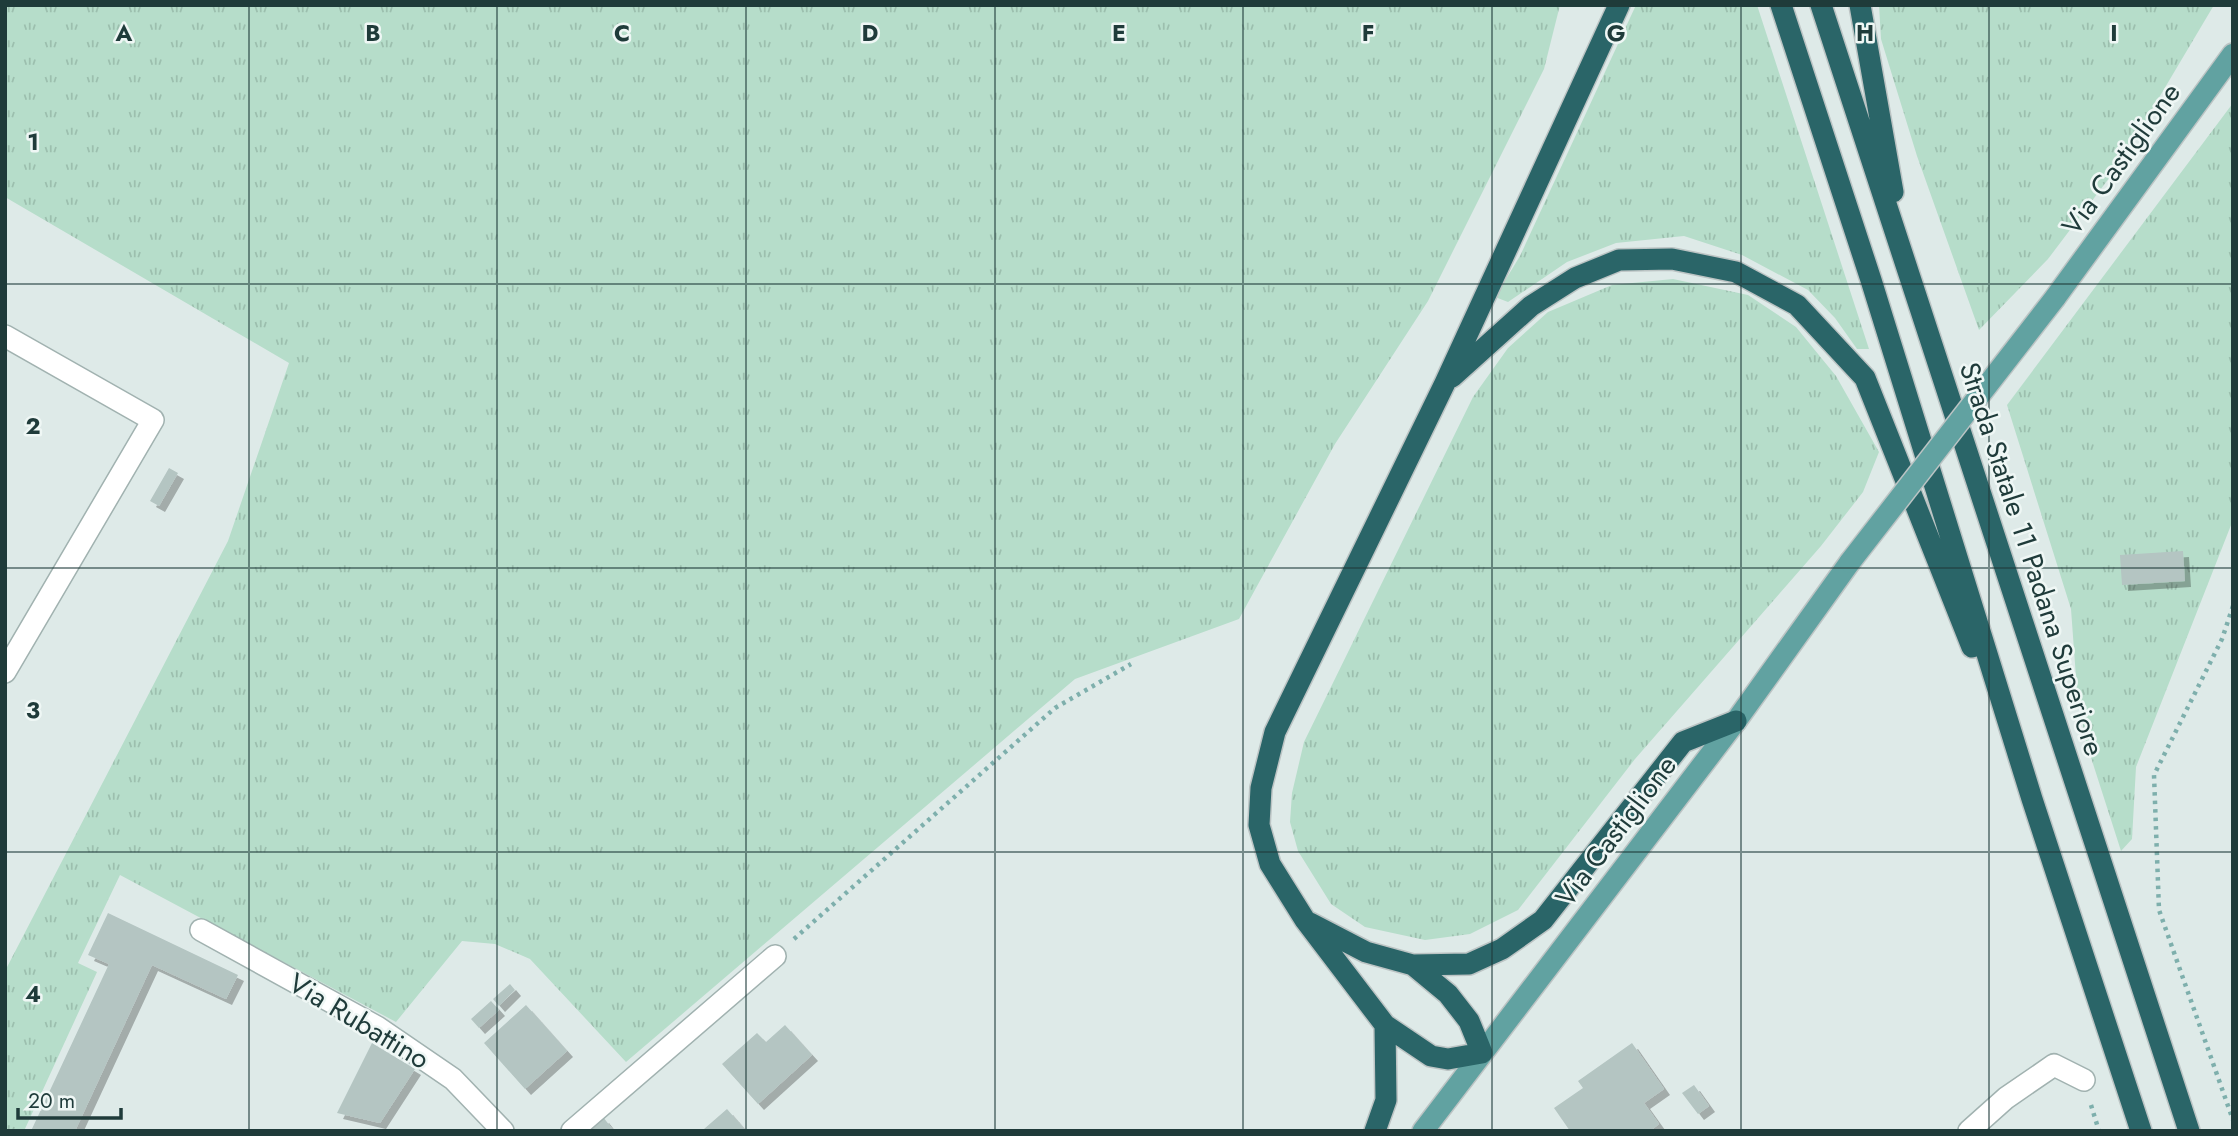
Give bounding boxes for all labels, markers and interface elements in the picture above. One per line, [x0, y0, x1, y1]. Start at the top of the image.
text: A [115, 16, 133, 50]
text: B [365, 16, 381, 50]
text: C [614, 16, 630, 50]
text: D [862, 16, 879, 50]
text: E [1112, 16, 1126, 50]
text: F [1362, 16, 1374, 50]
text: G [1607, 16, 1625, 50]
text: H [1856, 16, 1874, 50]
text: I [2110, 16, 2118, 50]
street label: Via Castiglione [2052, 74, 2190, 244]
text: 1 [27, 125, 39, 159]
street label: Strada Statale 11 Padana Superiore [1949, 357, 2115, 761]
text: 2 [25, 409, 41, 443]
text: 3 [26, 693, 40, 727]
street label: Via Castiglione [1546, 747, 1686, 915]
street label: Via Rubattino [281, 963, 437, 1079]
text: 4 [25, 977, 41, 1011]
scale bar [18, 1076, 121, 1120]
text: 20 m [28, 1086, 75, 1116]

